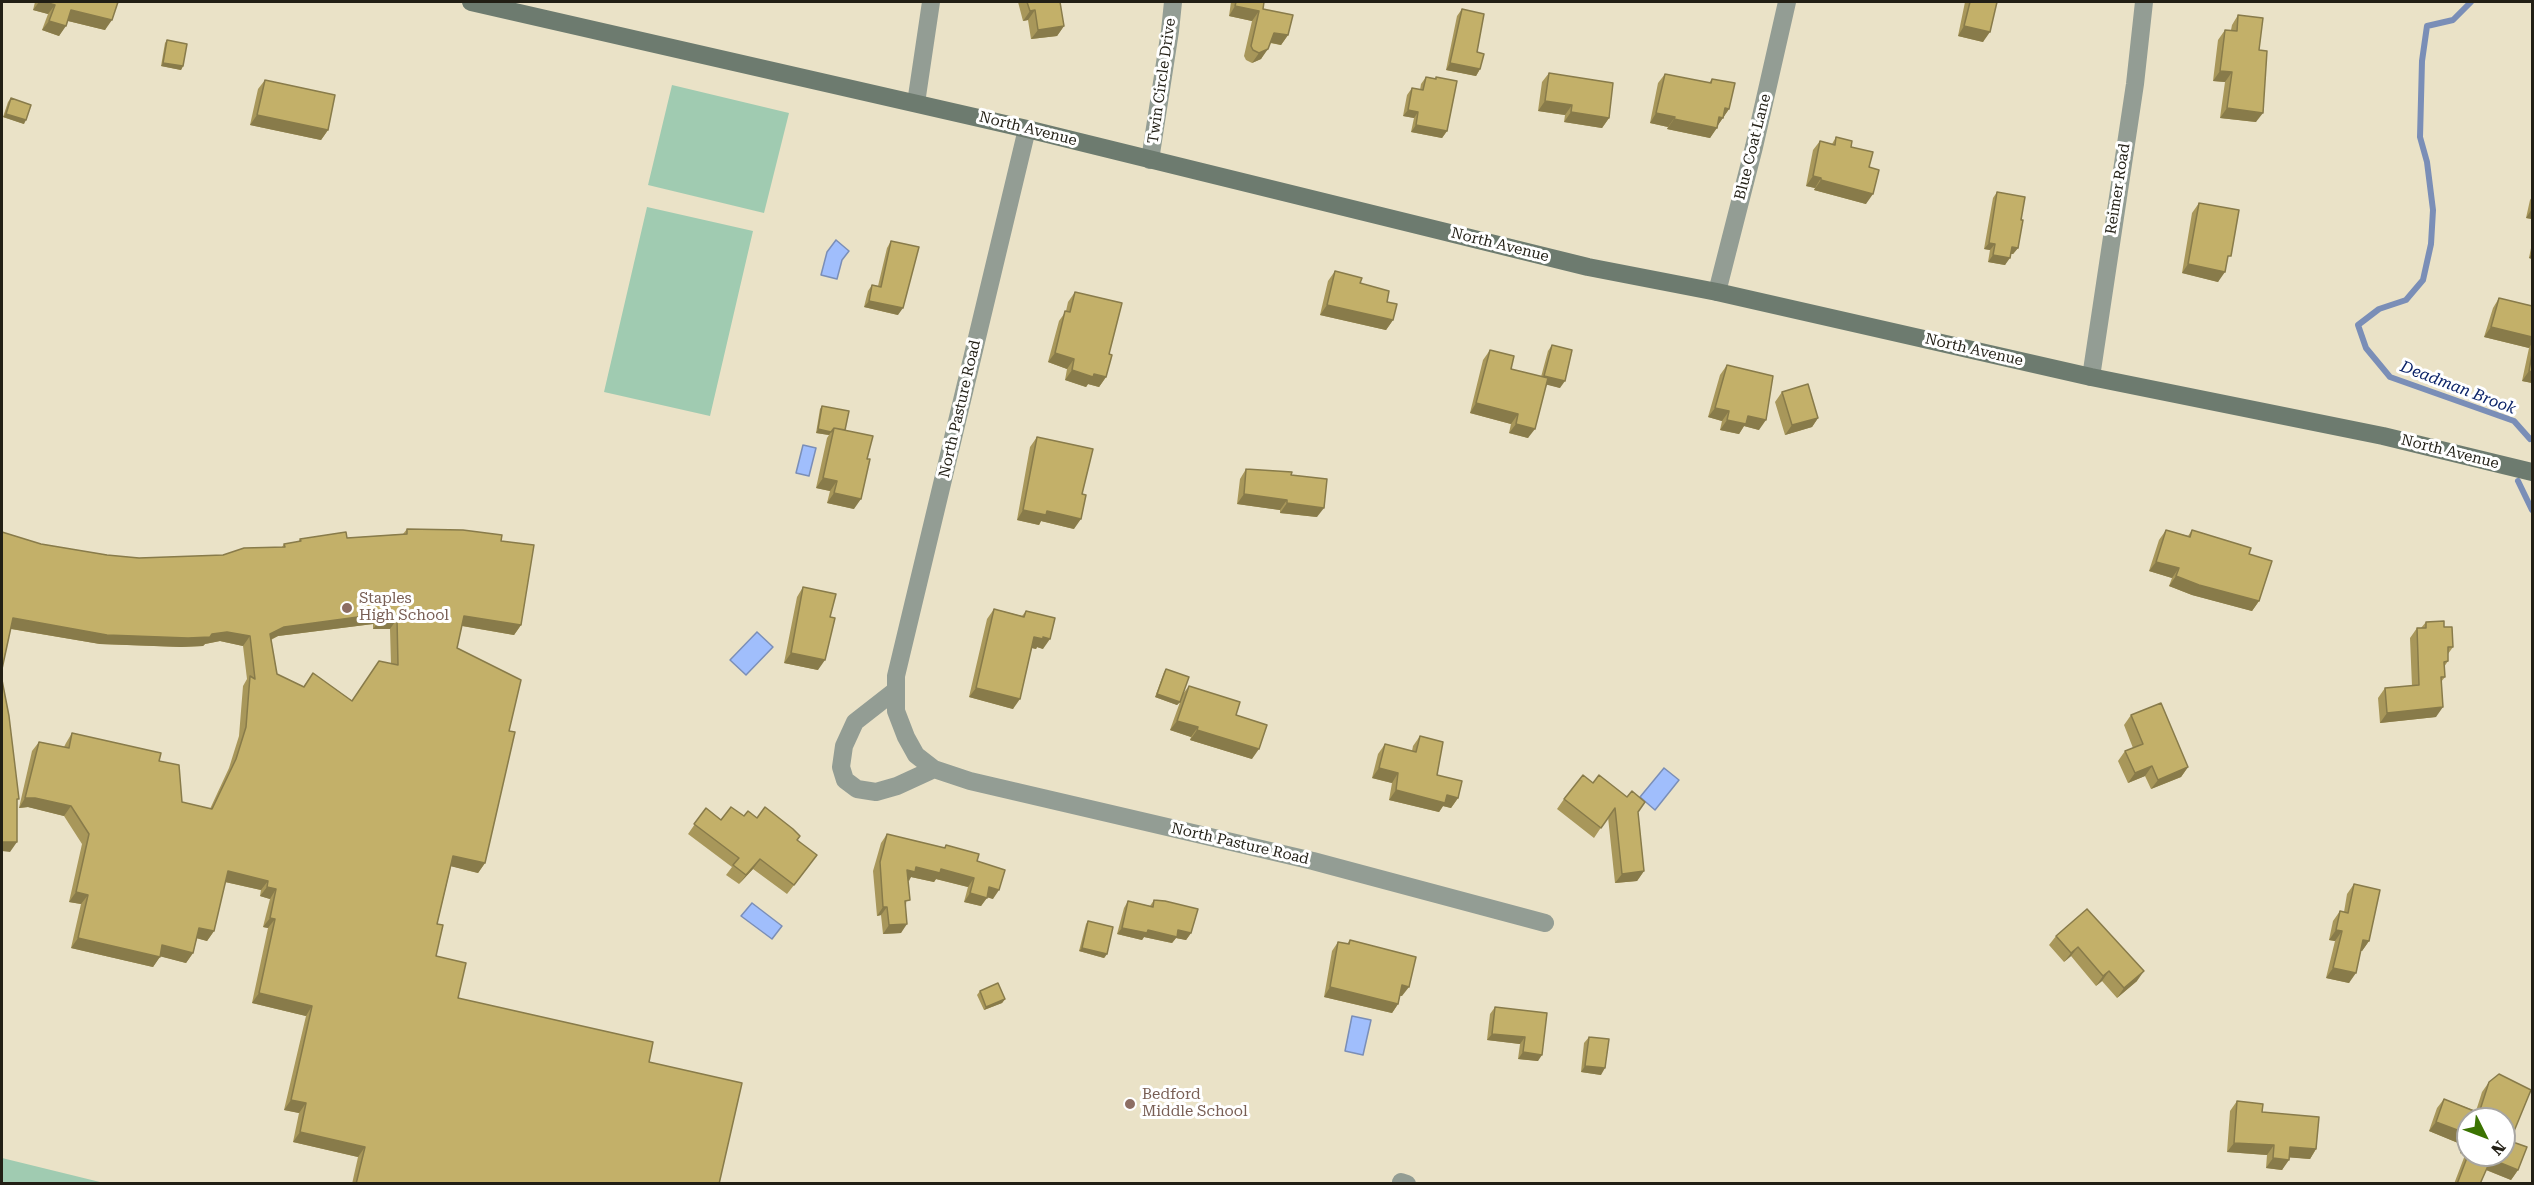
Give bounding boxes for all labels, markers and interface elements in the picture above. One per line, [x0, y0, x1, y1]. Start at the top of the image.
street label: Twin Circle Drive [1144, 17, 1180, 145]
street label: Blue Coat Lane [1731, 92, 1775, 202]
street label: North Avenue [977, 108, 1079, 150]
street label: Reimer Road [2102, 142, 2134, 236]
street label: North Avenue [1449, 224, 1551, 266]
street label: North Avenue [1923, 330, 2025, 370]
street label: North Pasture Road [935, 338, 985, 480]
water label: Deadman Brook [2398, 357, 2518, 419]
street label: North Avenue [2399, 431, 2501, 473]
place label: Staples High School [359, 590, 449, 625]
marker: Staples High School [340, 601, 354, 615]
street label: North Pasture Road [1169, 819, 1311, 869]
place label: Bedford Middle School [1142, 1086, 1248, 1121]
marker: Bedford Middle School [1123, 1097, 1137, 1111]
north arrow [2456, 1107, 2516, 1167]
text: N [2487, 1137, 2509, 1159]

